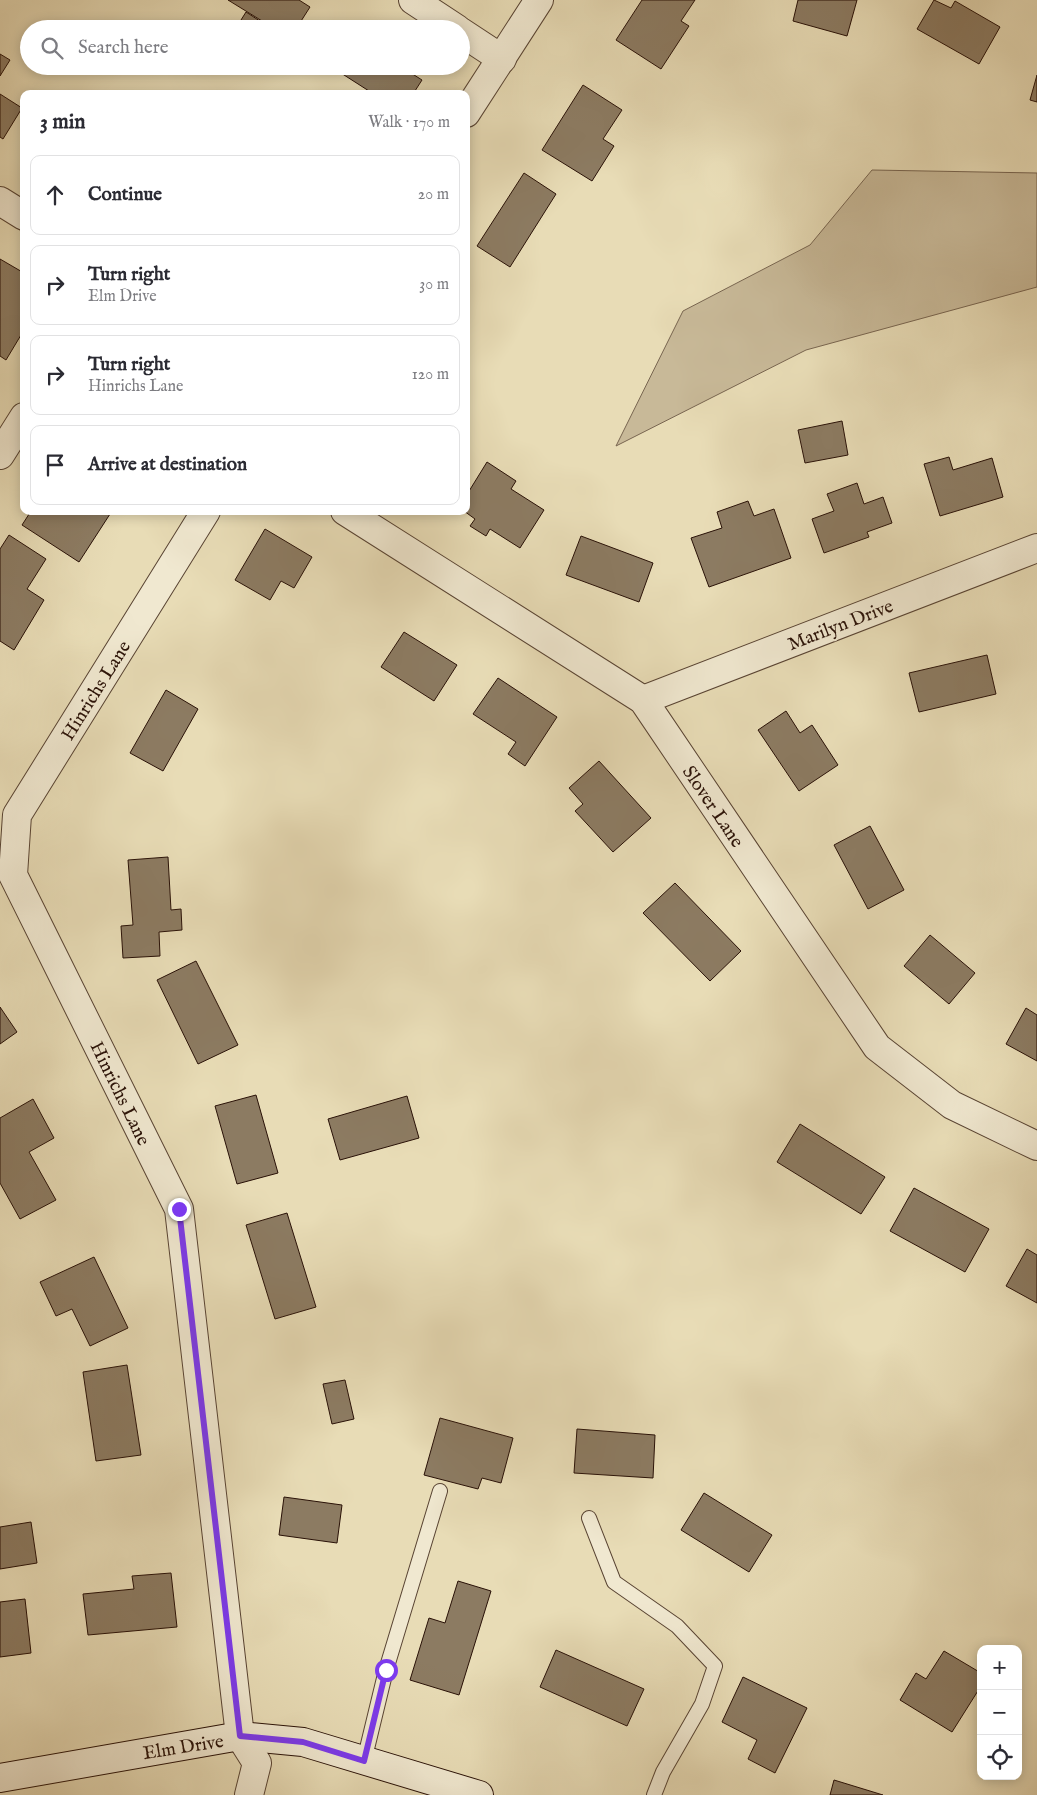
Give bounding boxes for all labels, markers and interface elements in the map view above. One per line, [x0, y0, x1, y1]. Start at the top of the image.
search box [20, 20, 470, 75]
icon: search [38, 34, 66, 62]
text: Search here [78, 36, 169, 60]
text: 3 min [40, 109, 85, 136]
text: Walk · 170 m [368, 113, 450, 133]
icon: ahead [41, 181, 69, 209]
text: Continue [88, 183, 162, 207]
text: 20 m [418, 185, 449, 205]
text: Turn right [88, 263, 170, 287]
icon: right [41, 271, 69, 299]
text: 30 m [419, 275, 449, 295]
text: Elm Drive [88, 287, 157, 307]
text: Turn right [88, 353, 170, 377]
icon: right [41, 361, 69, 389]
text: 120 m [412, 365, 449, 385]
text: Hinrichs Lane [88, 377, 183, 397]
icon: arrive [41, 451, 69, 479]
text: Arrive at destination [88, 453, 247, 477]
street label: Marilyn Drive [785, 595, 897, 657]
street label: Hinrichs Lane [57, 636, 137, 745]
street label: Slover Lane [676, 762, 749, 853]
street label: Hinrichs Lane [84, 1038, 155, 1150]
route end [168, 1198, 191, 1221]
map controls [977, 1645, 1022, 1780]
button: + [977, 1645, 1022, 1690]
route start [375, 1659, 398, 1682]
button: − [977, 1690, 1022, 1735]
street label: Elm Drive [141, 1730, 226, 1766]
button: locate [977, 1735, 1022, 1780]

